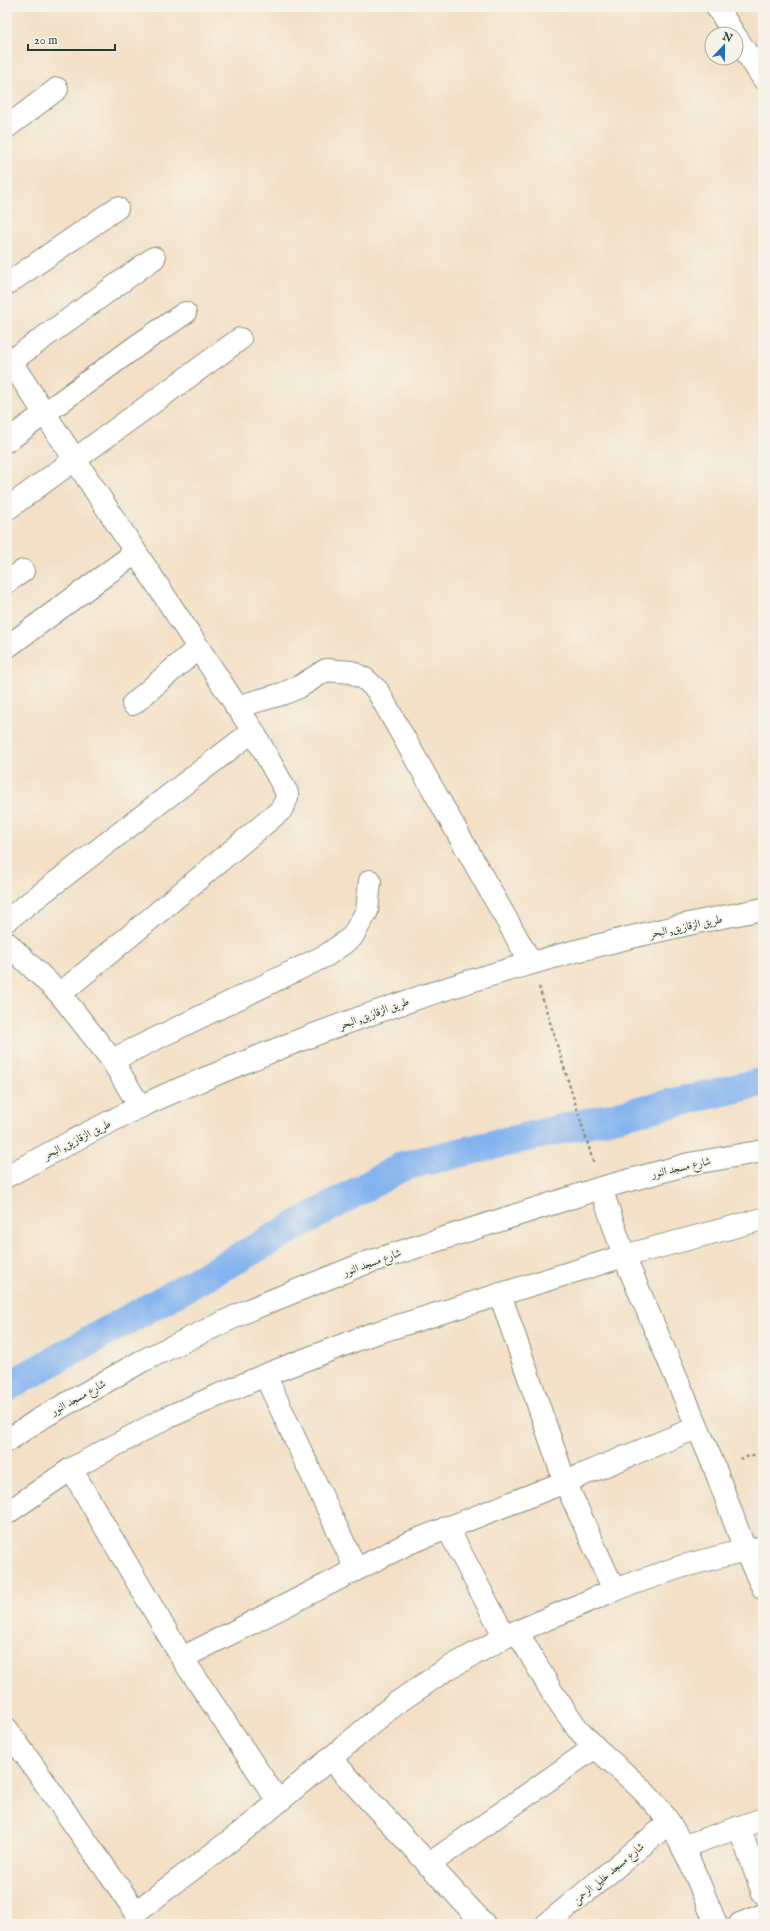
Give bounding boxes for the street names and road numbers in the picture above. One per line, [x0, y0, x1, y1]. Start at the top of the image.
street label: طريق الزقازيق, البحر [648, 912, 724, 942]
street label: طريق الزقازيق, البحر [336, 995, 411, 1033]
street label: طريق الزقازيق, البحر [41, 1117, 113, 1163]
street label: شارع مسجد النور [649, 1154, 713, 1184]
street label: شارع مسجد النور [341, 1246, 404, 1282]
street label: شارع مسجد النور [48, 1377, 109, 1421]
street label: شارع مسجد خليل الرحمن [570, 1840, 649, 1909]

